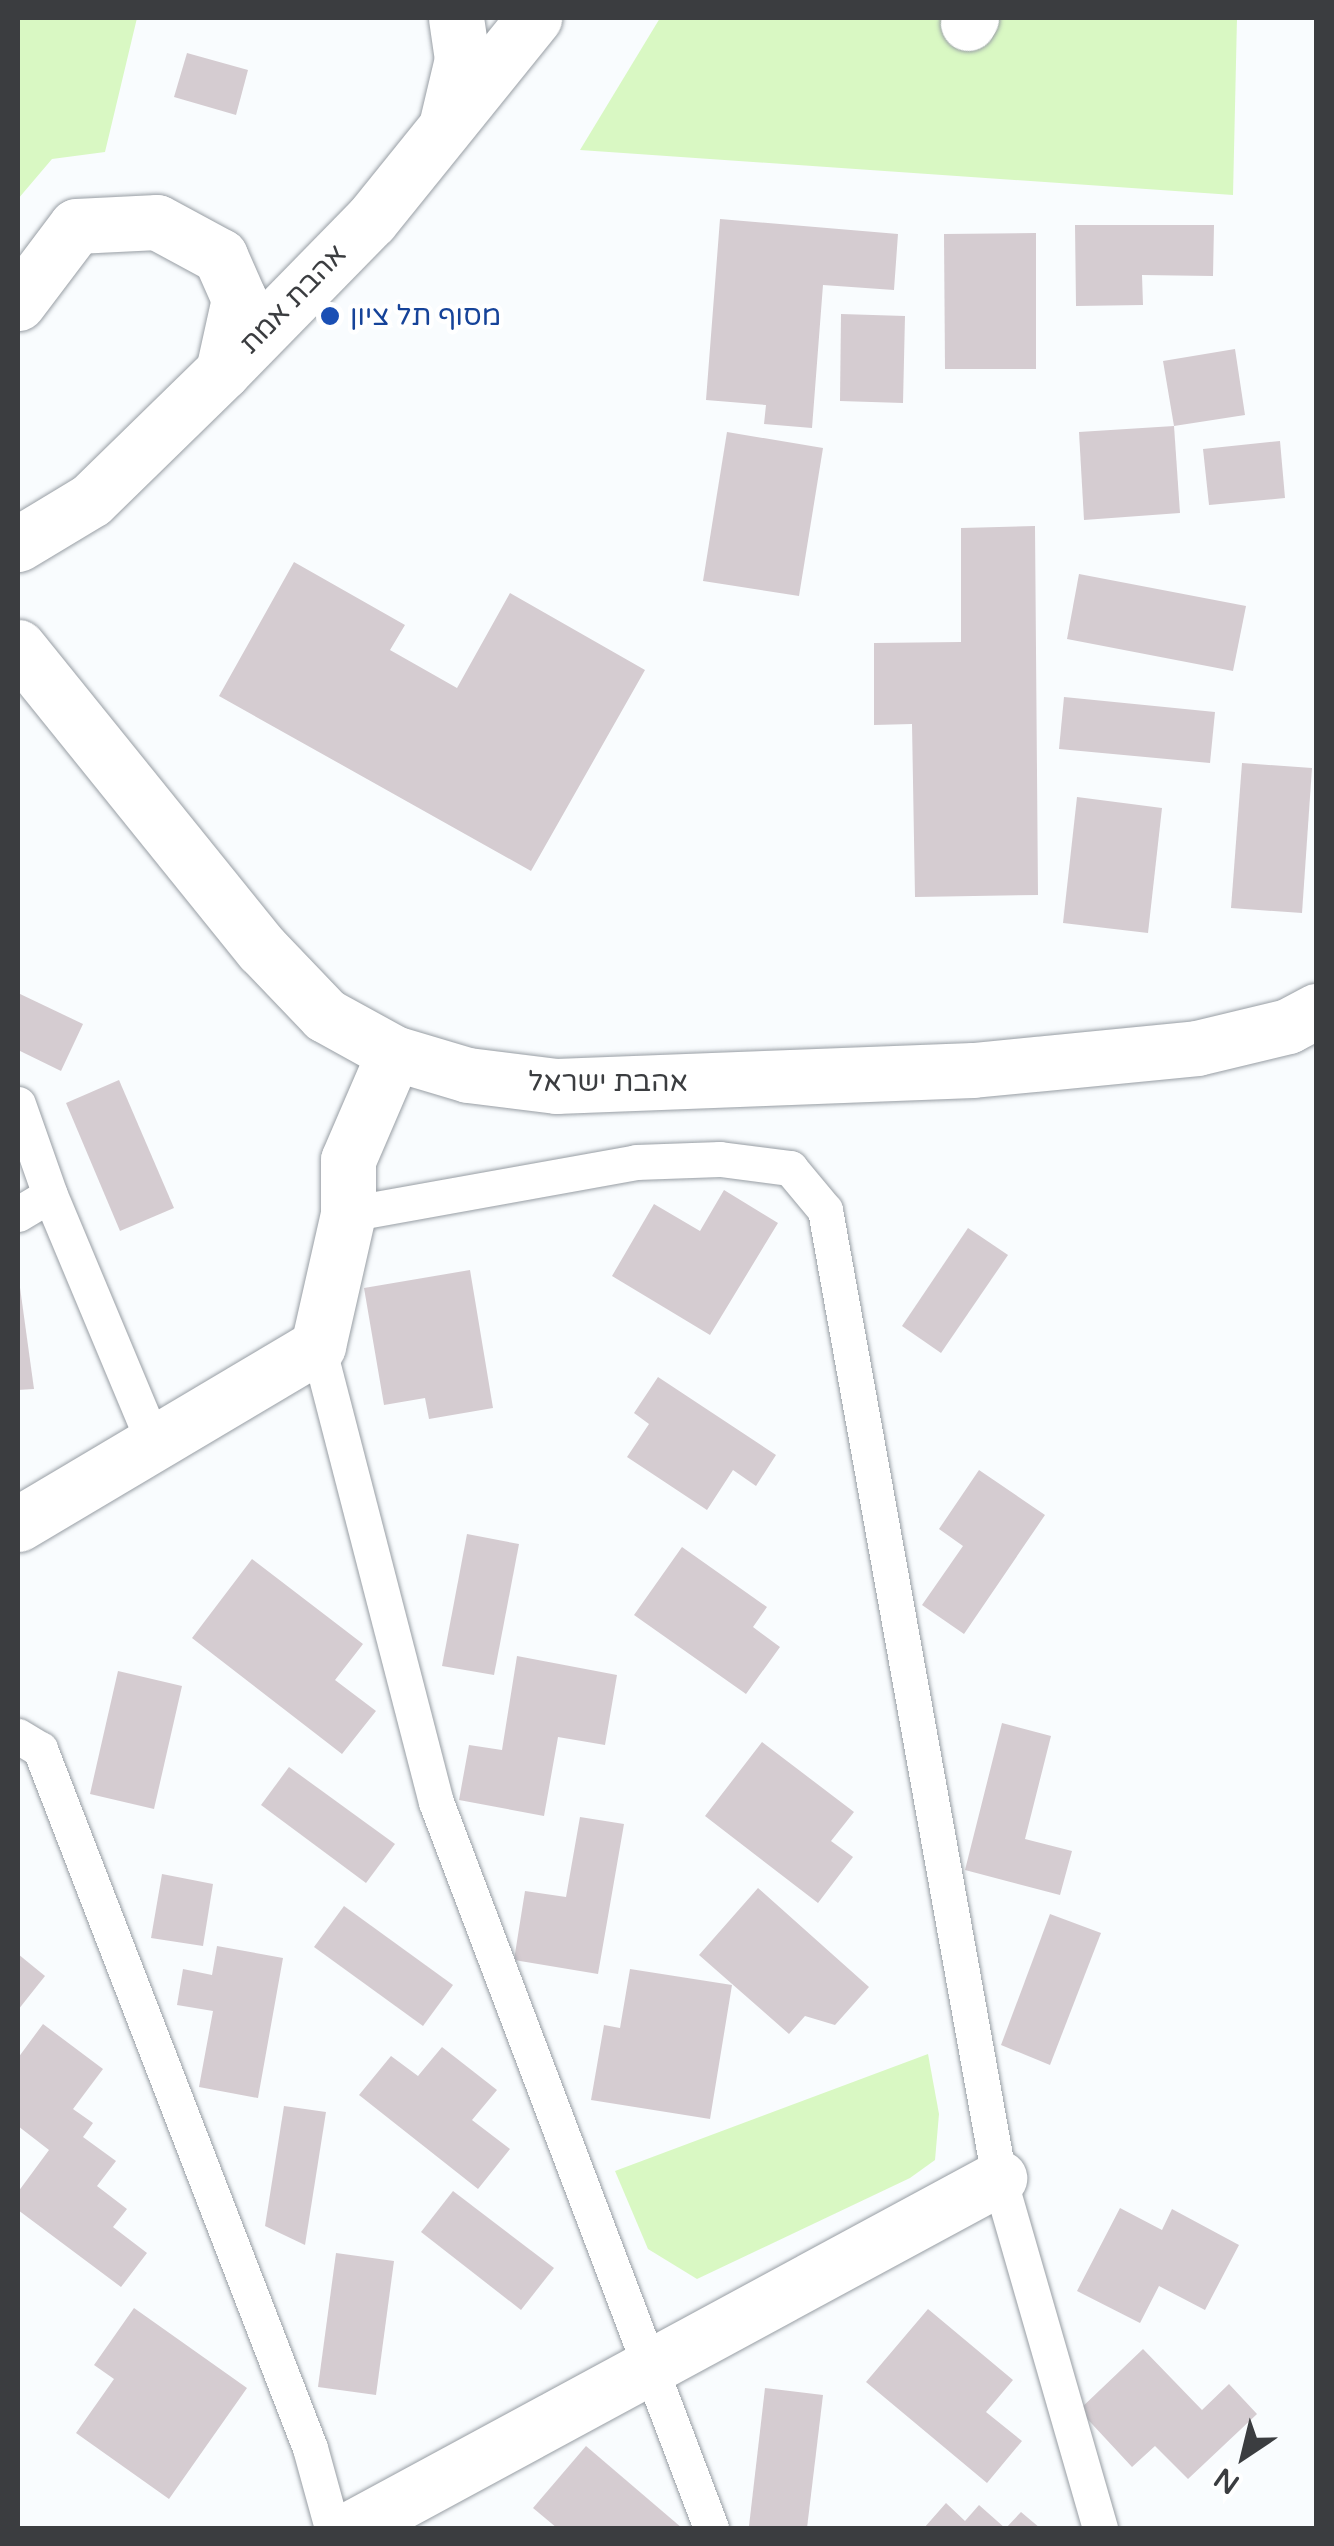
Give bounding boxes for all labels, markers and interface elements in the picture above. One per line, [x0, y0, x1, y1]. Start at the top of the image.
street label: אהבת אמת [233, 237, 353, 361]
place label: מסוף תל ציון [350, 299, 501, 333]
marker: מסוף תל ציון [319, 305, 341, 327]
street label: אהבת ישראל [528, 1065, 688, 1099]
north arrow [1194, 2406, 1294, 2506]
text: N [1208, 2460, 1246, 2501]

